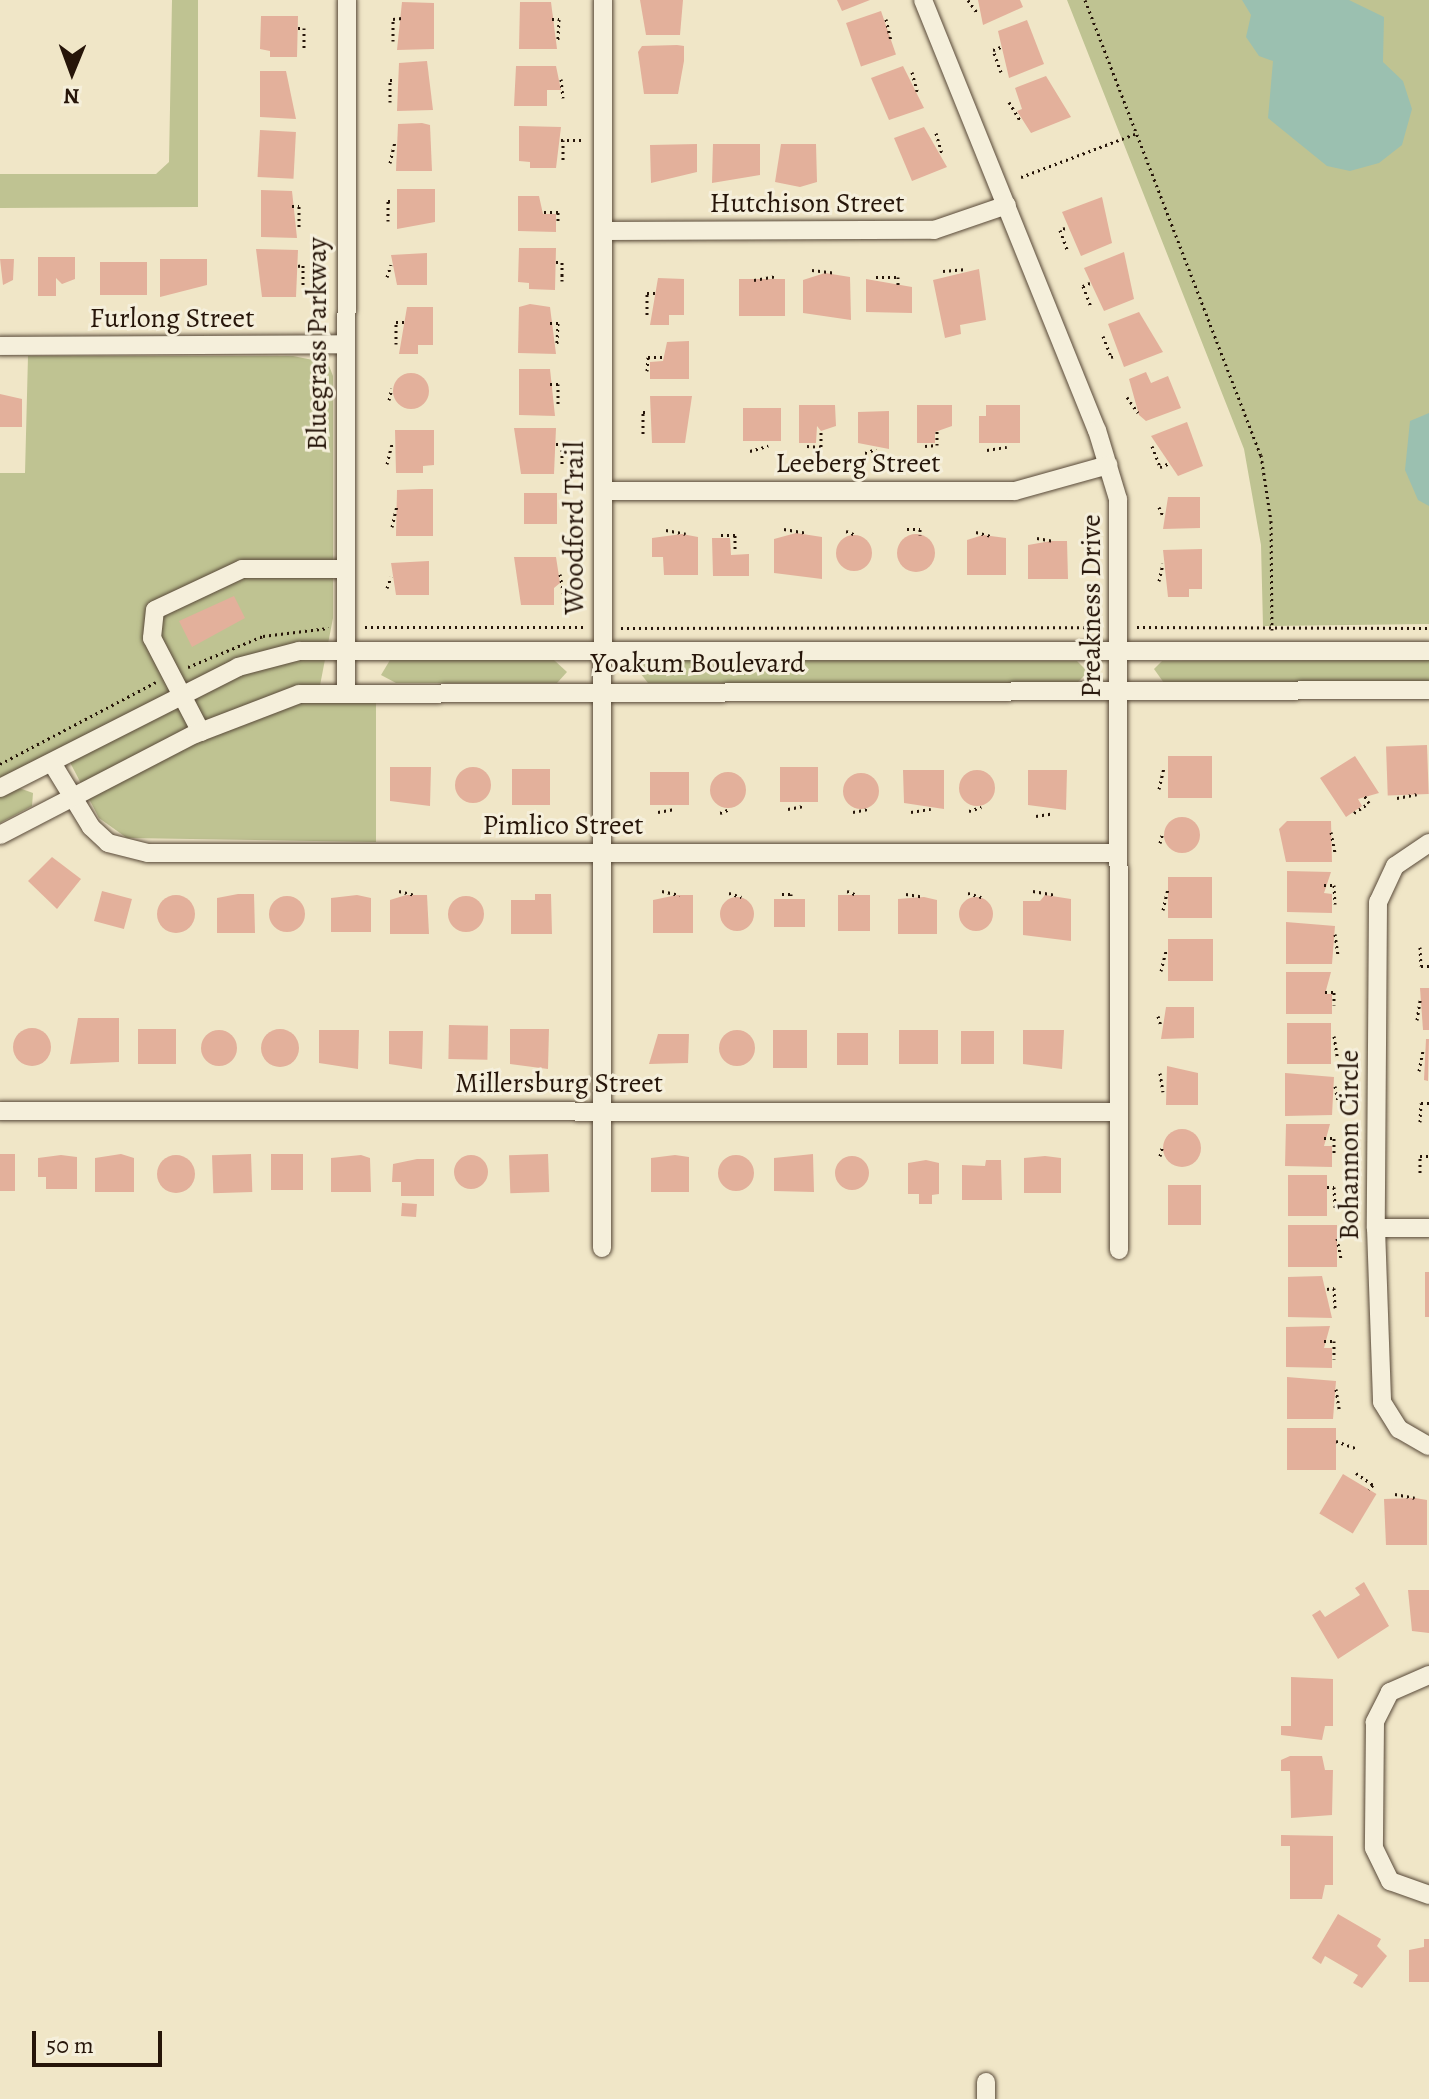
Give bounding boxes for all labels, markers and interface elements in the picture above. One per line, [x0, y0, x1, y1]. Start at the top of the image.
north arrow [32, 32, 112, 112]
text: N [63, 81, 80, 111]
street label: Hutchison Street [709, 186, 905, 220]
street label: Bluegrass Parkway [300, 237, 334, 451]
street label: Furlong Street [90, 301, 254, 335]
street label: Woodford Trail [557, 441, 591, 615]
street label: Leeberg Street [775, 446, 941, 480]
street label: Preakness Drive [1074, 514, 1108, 698]
street label: Yoakum Boulevard [591, 646, 805, 680]
street label: Pimlico Street [483, 808, 643, 842]
street label: Bohannon Circle [1332, 1050, 1366, 1240]
street label: Millersburg Street [455, 1066, 663, 1100]
scale bar [36, 2015, 166, 2065]
text: 50 m [46, 2029, 94, 2061]

